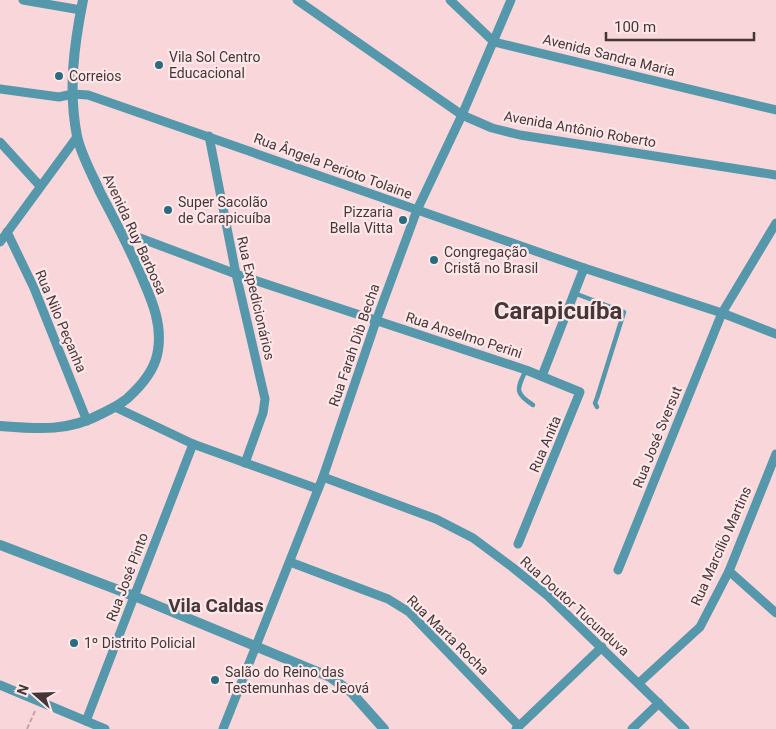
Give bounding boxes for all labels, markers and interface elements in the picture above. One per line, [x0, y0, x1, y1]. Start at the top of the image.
scale bar [606, 10, 754, 42]
text: 100 m [614, 18, 656, 36]
street label: Avenida Sandra Maria [541, 31, 677, 79]
place label: Vila Sol Centro Educacional [169, 49, 260, 81]
marker: Vila Sol Centro Educacional [153, 59, 165, 71]
place label: Correios [69, 68, 122, 84]
marker: Correios [53, 70, 65, 82]
street label: Avenida Antônio Roberto [503, 108, 657, 150]
street label: Rua Ângela Perioto Tolaine [252, 129, 415, 202]
street label: Avenida Ruy Barbosa [100, 171, 170, 297]
place label: Super Sacolão de Carapicuíba [178, 194, 271, 226]
marker: Super Sacolão de Carapicuíba [162, 204, 174, 216]
place label: Pizzaria Bella Vitta [330, 204, 393, 236]
marker: Pizzaria Bella Vitta [397, 214, 409, 226]
street label: Rua Expedicionários [234, 235, 278, 361]
place label: Congregação Cristã no Brasil [444, 244, 538, 276]
marker: Congregação Cristã no Brasil [428, 254, 440, 266]
street label: Rua Nilo Peçanha [32, 267, 90, 375]
street label: Rua Farah Dib Becha [326, 282, 382, 408]
district label: Carapicuíba [494, 297, 622, 325]
street label: Rua Anselmo Perini [404, 309, 524, 361]
street label: Rua José Sversut [629, 384, 685, 490]
street label: Rua Anita [526, 413, 564, 475]
street label: Rua Marcílio Martins [687, 484, 755, 608]
street label: Rua José Pinto [103, 530, 151, 624]
street label: Rua Doutor Tucunduva [517, 553, 633, 659]
street label: Rua Marta Rocha [404, 592, 492, 678]
district label: Vila Caldas [168, 594, 264, 617]
place label: 1º Distrito Policial [84, 635, 195, 651]
marker: 1º Distrito Policial [68, 637, 80, 649]
place label: Salão do Reino das Testemunhas de Jeová [225, 664, 369, 696]
north arrow [10, 669, 60, 719]
marker: Salão do Reino das Testemunhas de Jeová [209, 674, 221, 686]
text: N [14, 682, 32, 697]

